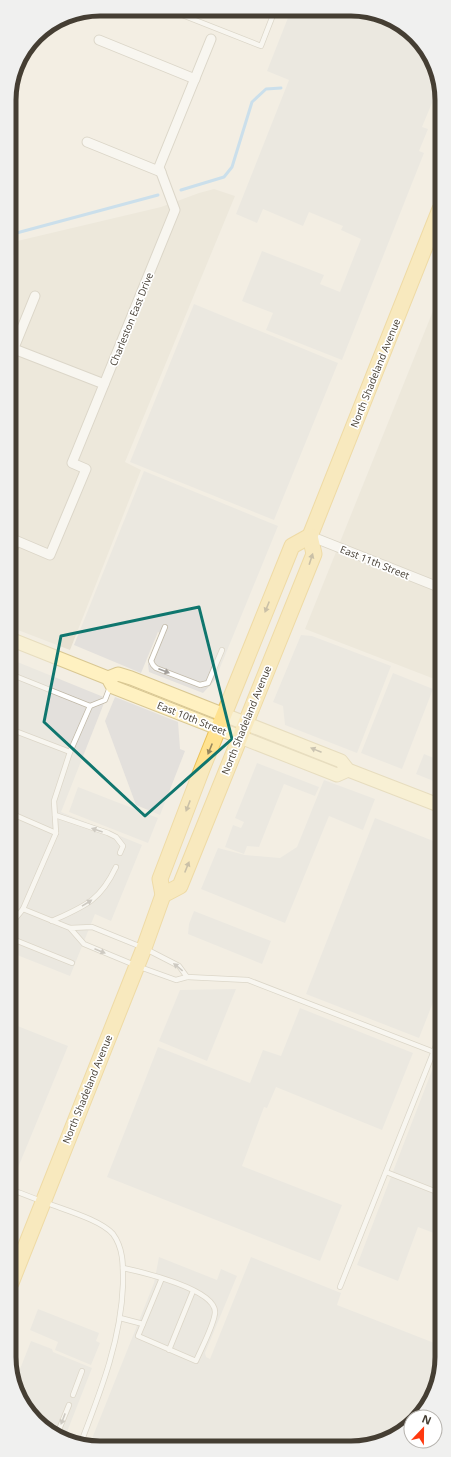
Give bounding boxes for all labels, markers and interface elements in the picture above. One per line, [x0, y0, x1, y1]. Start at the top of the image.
street label: Charleston East Drive [106, 270, 156, 368]
street label: North Shadeland Avenue [347, 316, 403, 430]
street label: East 11th Street [338, 542, 412, 582]
one-way arrow [308, 552, 314, 564]
one-way arrow [264, 602, 270, 614]
street label: North Shadeland Avenue [218, 663, 274, 777]
one-way arrow [158, 668, 170, 674]
street label: East 10th Street [155, 698, 229, 738]
one-way arrow [207, 743, 213, 755]
one-way arrow [309, 747, 321, 753]
one-way arrow [184, 800, 190, 812]
one-way arrow [91, 826, 103, 832]
one-way arrow [184, 861, 190, 873]
one-way arrow [81, 900, 93, 907]
one-way arrow [95, 948, 107, 954]
one-way arrow [172, 963, 183, 972]
street label: North Shadeland Avenue [59, 1032, 115, 1146]
north arrow [403, 1409, 443, 1449]
text: N [420, 1411, 434, 1428]
one-way arrow [60, 1413, 66, 1425]

